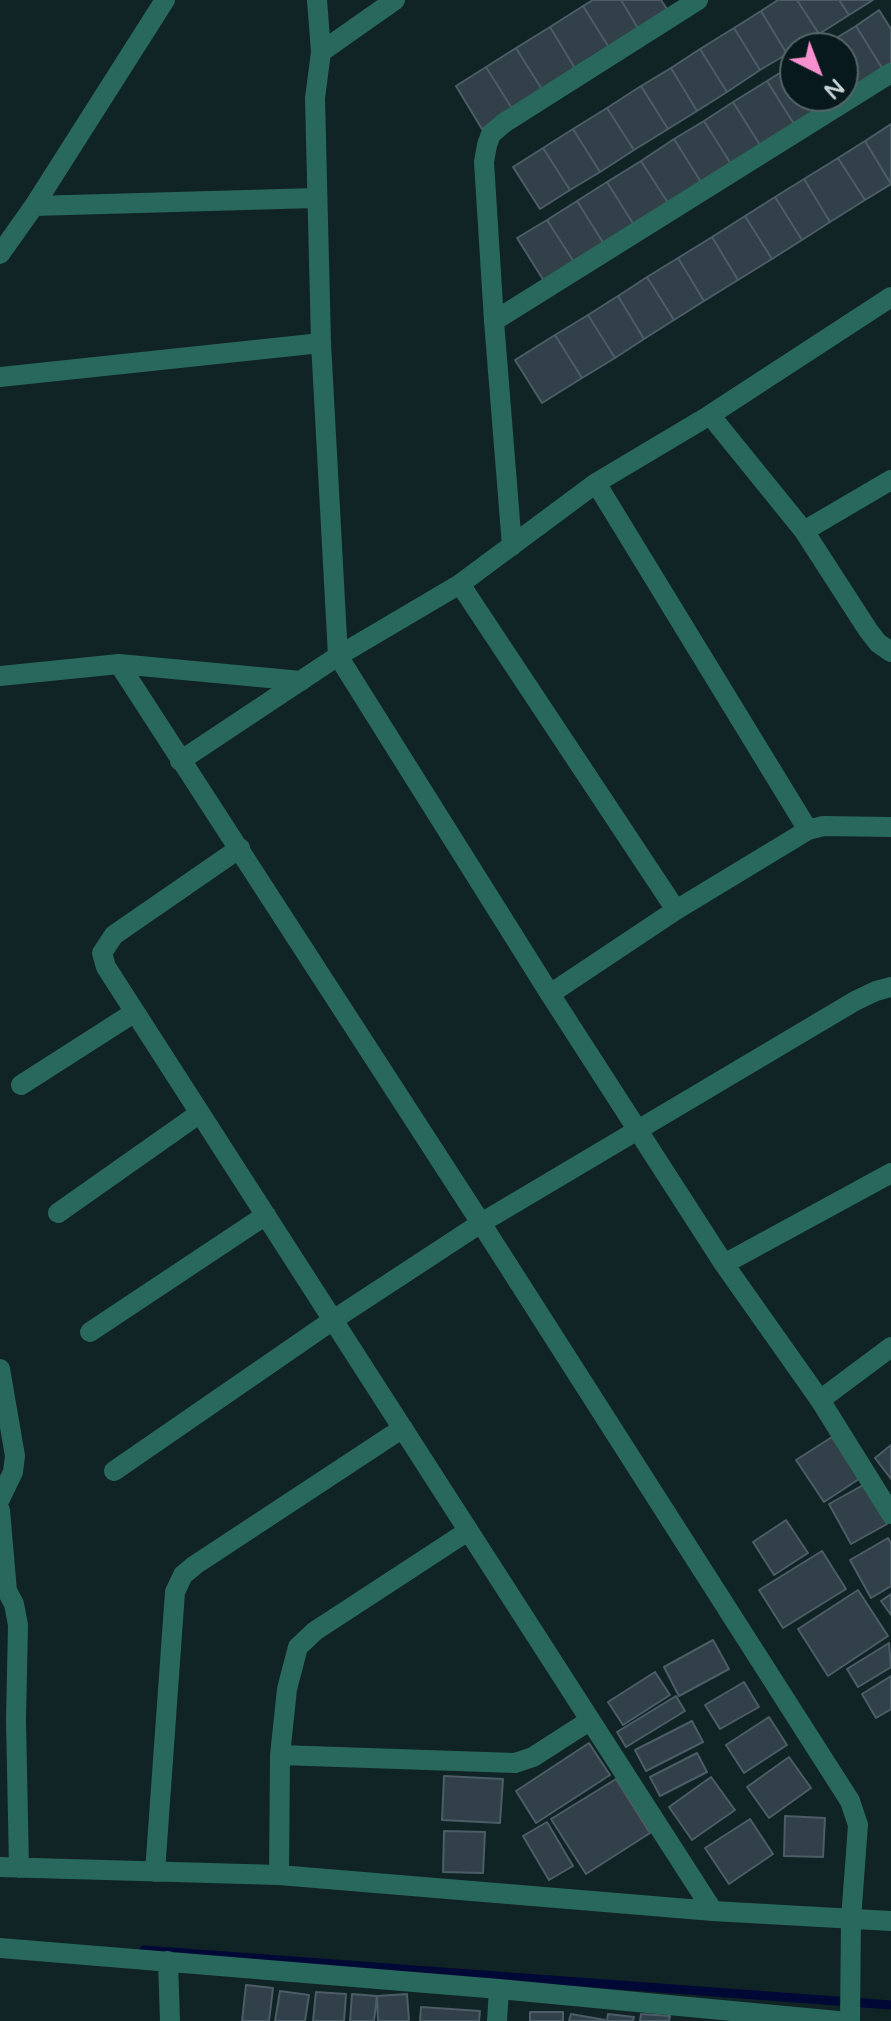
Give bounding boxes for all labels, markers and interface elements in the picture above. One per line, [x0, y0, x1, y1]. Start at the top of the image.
north arrow [779, 32, 859, 112]
text: N [818, 73, 849, 104]

